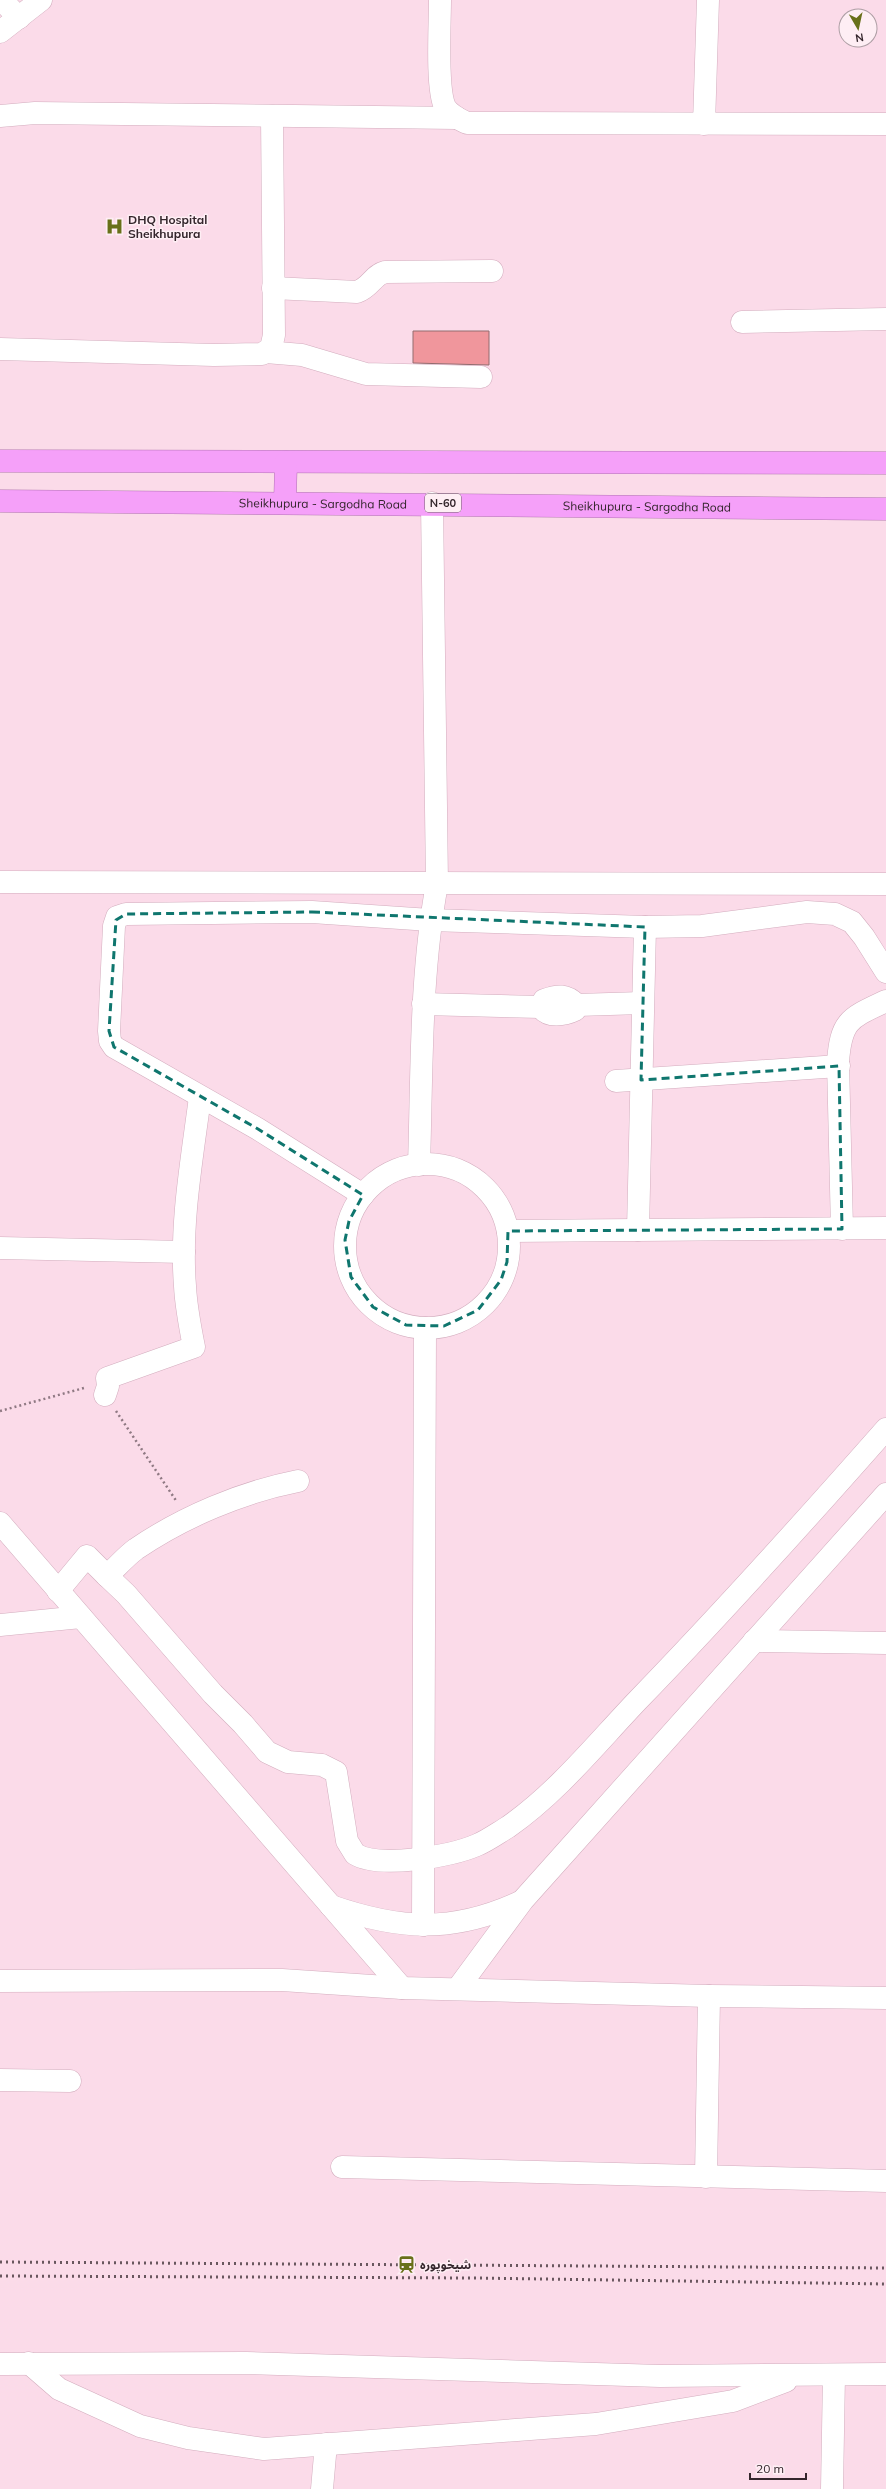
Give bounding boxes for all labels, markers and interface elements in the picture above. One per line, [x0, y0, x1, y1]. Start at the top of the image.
north arrow [838, 8, 878, 48]
text: N [854, 30, 865, 45]
place label: DHQ Hospital Sheikhupura [128, 212, 207, 241]
hospital icon: DHQ Hospital Sheikhupura [105, 217, 125, 237]
road number: N-60 [425, 494, 461, 512]
street label: Sheikhupura - Sargodha Road [239, 495, 407, 512]
street label: Sheikhupura - Sargodha Road [563, 498, 731, 515]
station icon: شیخوپورہ [397, 2255, 417, 2275]
place label: شیخوپورہ [420, 2257, 471, 2274]
scale bar [750, 2455, 806, 2481]
text: 20 m [756, 2461, 784, 2476]

